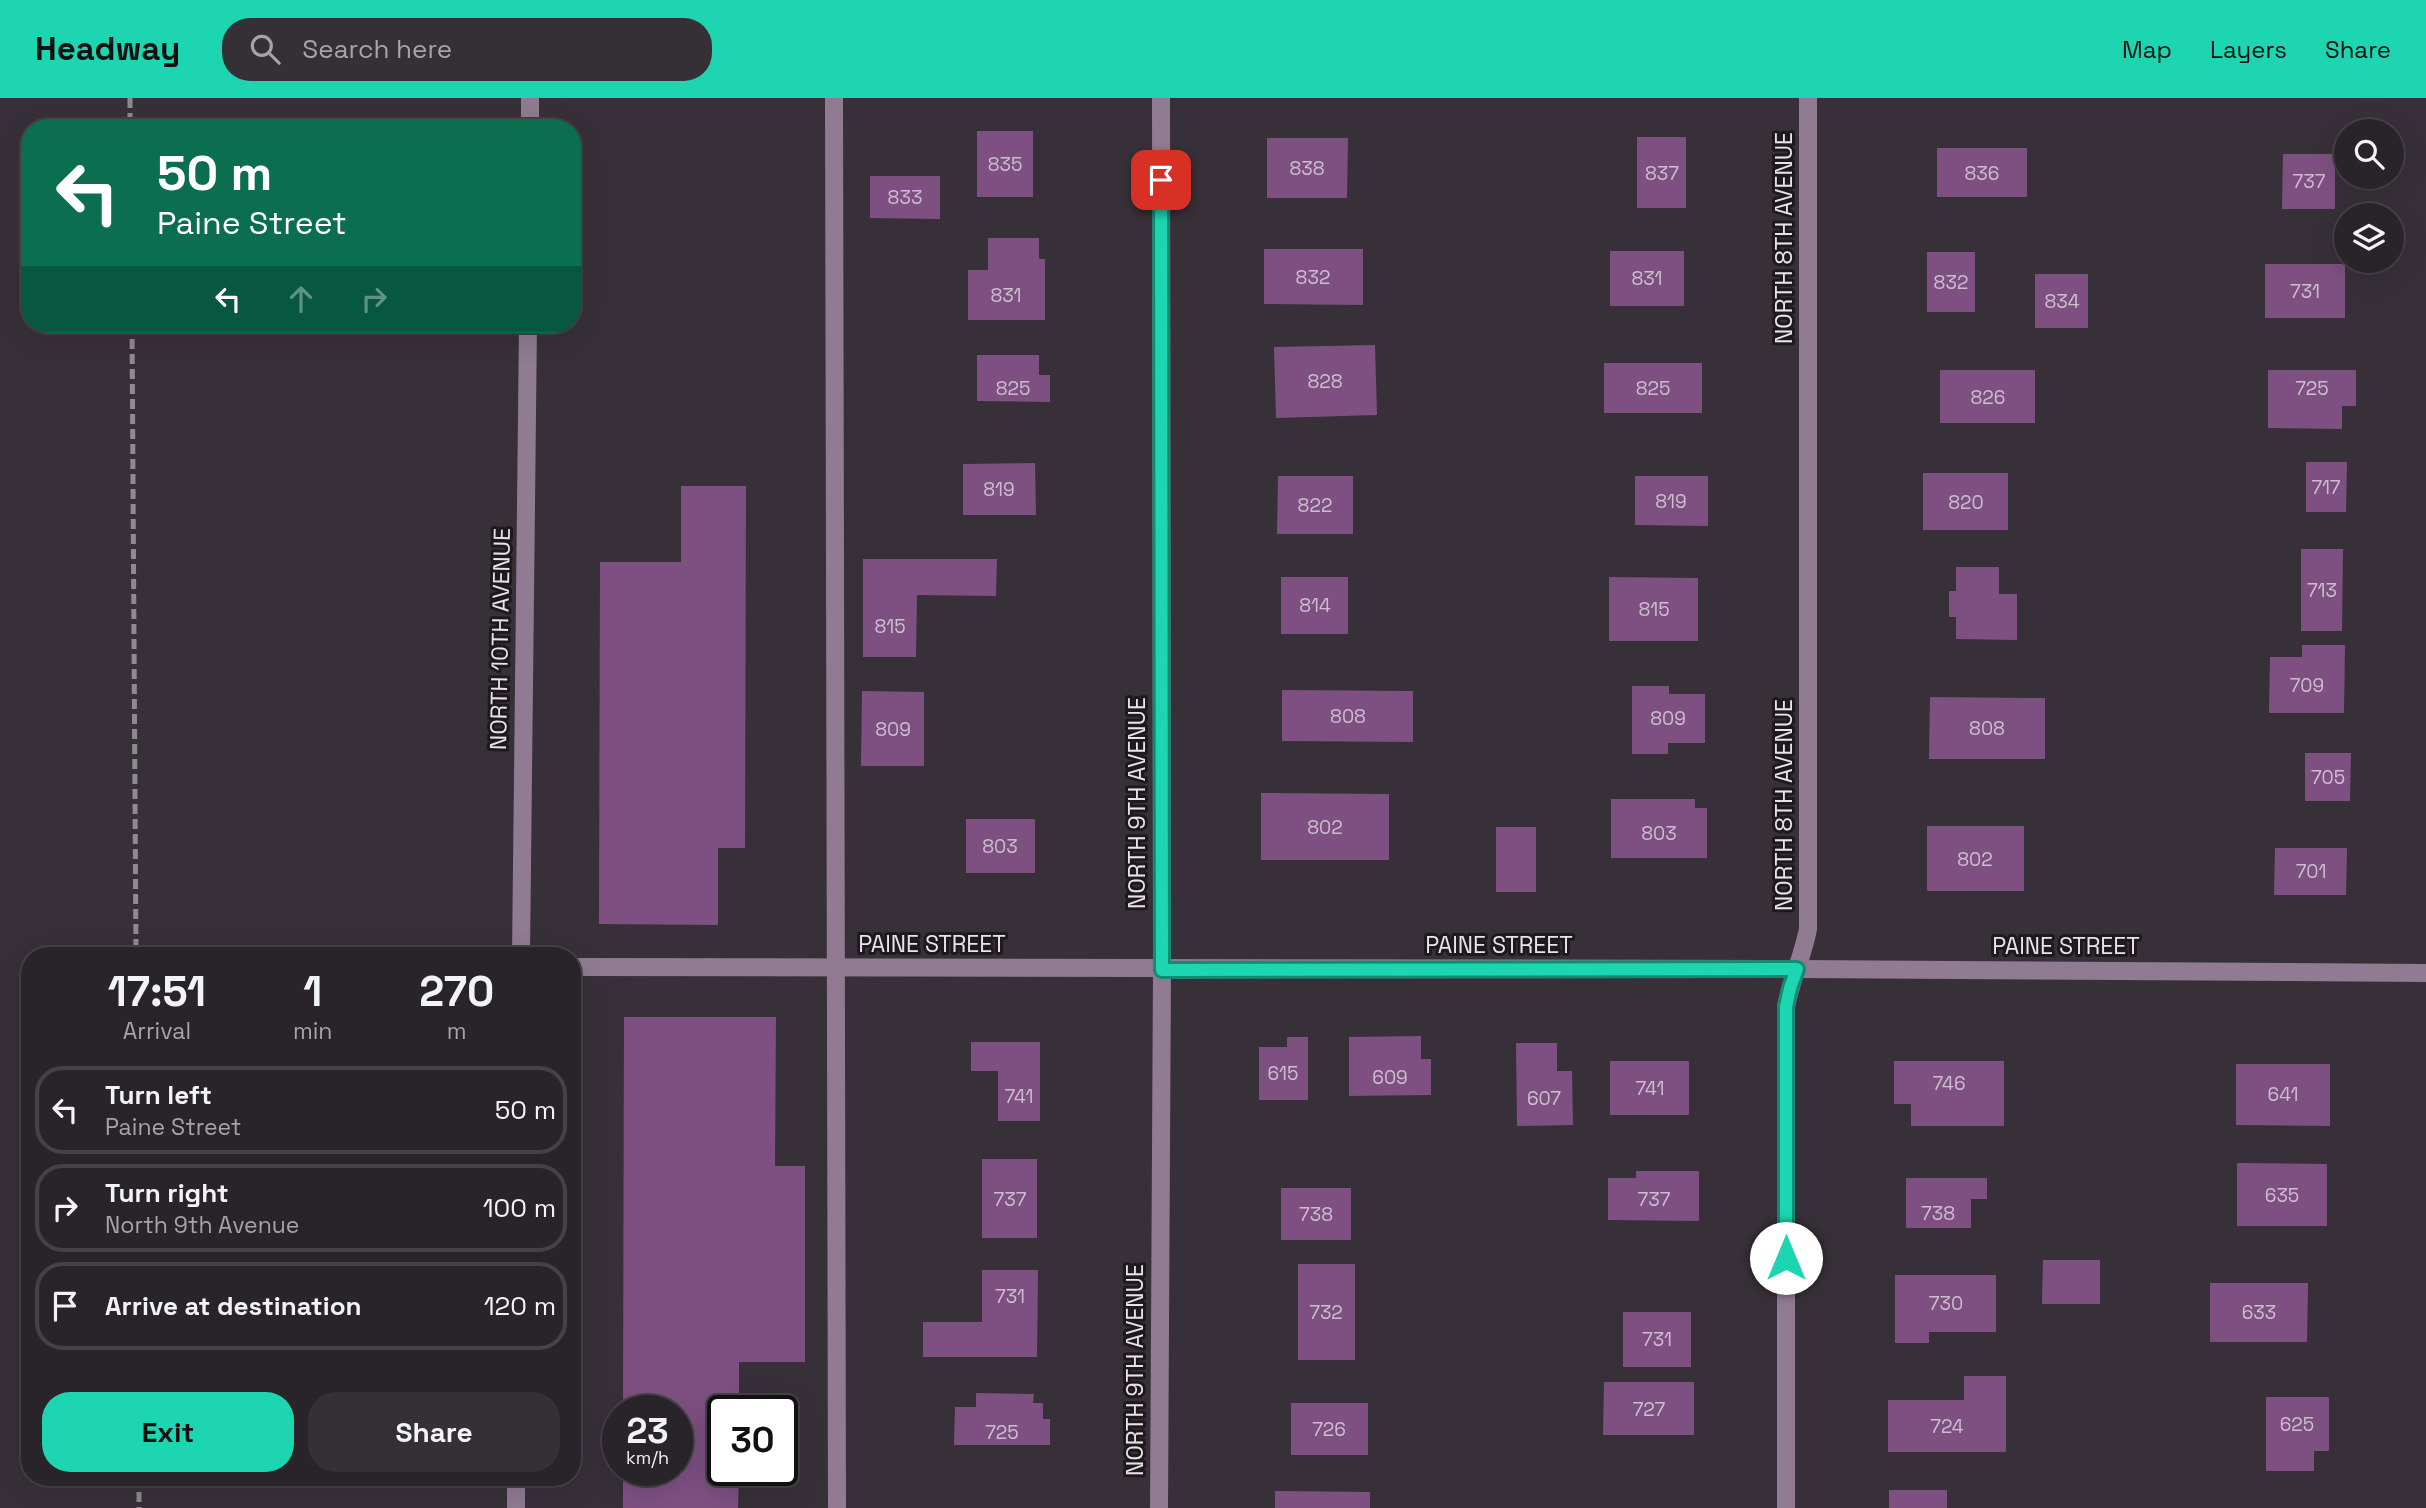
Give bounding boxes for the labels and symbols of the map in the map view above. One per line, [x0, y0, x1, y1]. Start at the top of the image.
street label: NORTH 8TH AVENUE [1769, 132, 1799, 344]
pin [1131, 150, 1191, 210]
house number: 835 [988, 152, 1022, 177]
house number: 838 [1289, 156, 1325, 181]
house number: 837 [1645, 161, 1679, 186]
house number: 836 [1965, 161, 1999, 186]
house number: 737 [2293, 169, 2326, 194]
house number: 833 [888, 185, 922, 210]
house number: 832 [1296, 265, 1330, 290]
house number: 831 [1632, 266, 1662, 291]
house number: 832 [1934, 270, 1968, 295]
house number: 731 [2290, 279, 2320, 304]
house number: 831 [991, 283, 1021, 308]
house number: 834 [2044, 289, 2080, 314]
house number: 828 [1307, 369, 1343, 394]
house number: 825 [996, 376, 1030, 401]
house number: 825 [1636, 376, 1670, 401]
house number: 725 [2295, 376, 2329, 401]
house number: 826 [1971, 385, 2005, 410]
house number: 717 [2311, 475, 2341, 500]
house number: 819 [983, 477, 1015, 502]
house number: 819 [1655, 489, 1687, 514]
house number: 820 [1948, 490, 1984, 515]
house number: 822 [1298, 493, 1332, 518]
street label: NORTH 10TH AVENUE [483, 528, 517, 750]
house number: 713 [2307, 578, 2337, 603]
house number: 814 [1299, 593, 1331, 618]
house number: 815 [1638, 597, 1670, 622]
house number: 815 [874, 614, 906, 639]
house number: 709 [2290, 673, 2324, 698]
street label: NORTH 9TH AVENUE [1122, 697, 1152, 909]
street label: NORTH 8TH AVENUE [1769, 699, 1799, 911]
house number: 808 [1330, 704, 1366, 729]
house number: 809 [1650, 706, 1686, 731]
house number: 808 [1969, 716, 2005, 741]
house number: 809 [875, 717, 911, 742]
house number: 705 [2311, 765, 2345, 790]
house number: 802 [1307, 815, 1343, 840]
house number: 803 [1641, 821, 1677, 846]
house number: 803 [982, 834, 1018, 859]
house number: 802 [1957, 847, 1993, 872]
house number: 701 [2296, 859, 2326, 884]
street label: PAINE STREET [858, 929, 1006, 959]
street label: PAINE STREET [1425, 930, 1573, 960]
street label: PAINE STREET [1992, 931, 2140, 961]
house number: 615 [1268, 1061, 1298, 1086]
house number: 609 [1372, 1065, 1408, 1090]
house number: 746 [1932, 1071, 1966, 1096]
house number: 741 [1636, 1076, 1664, 1101]
house number: 641 [2268, 1082, 2298, 1107]
house number: 741 [1005, 1084, 1033, 1109]
house number: 607 [1527, 1086, 1561, 1111]
house number: 635 [2265, 1183, 2299, 1208]
house number: 737 [994, 1187, 1027, 1212]
house number: 737 [1638, 1187, 1671, 1212]
house number: 738 [1921, 1201, 1955, 1226]
house number: 738 [1299, 1202, 1333, 1227]
position arrow [1749, 1221, 1823, 1295]
street label: NORTH 9TH AVENUE [1120, 1264, 1150, 1476]
house number: 731 [995, 1284, 1025, 1309]
house number: 730 [1929, 1291, 1963, 1316]
house number: 732 [1309, 1300, 1343, 1325]
house number: 633 [2242, 1300, 2276, 1325]
house number: 731 [1642, 1327, 1672, 1352]
speed limit sign: 30 [707, 1395, 798, 1486]
house number: 727 [1633, 1397, 1666, 1422]
house number: 625 [2280, 1412, 2314, 1437]
house number: 724 [1930, 1414, 1964, 1439]
house number: 726 [1312, 1417, 1346, 1442]
house number: 725 [985, 1420, 1019, 1445]

